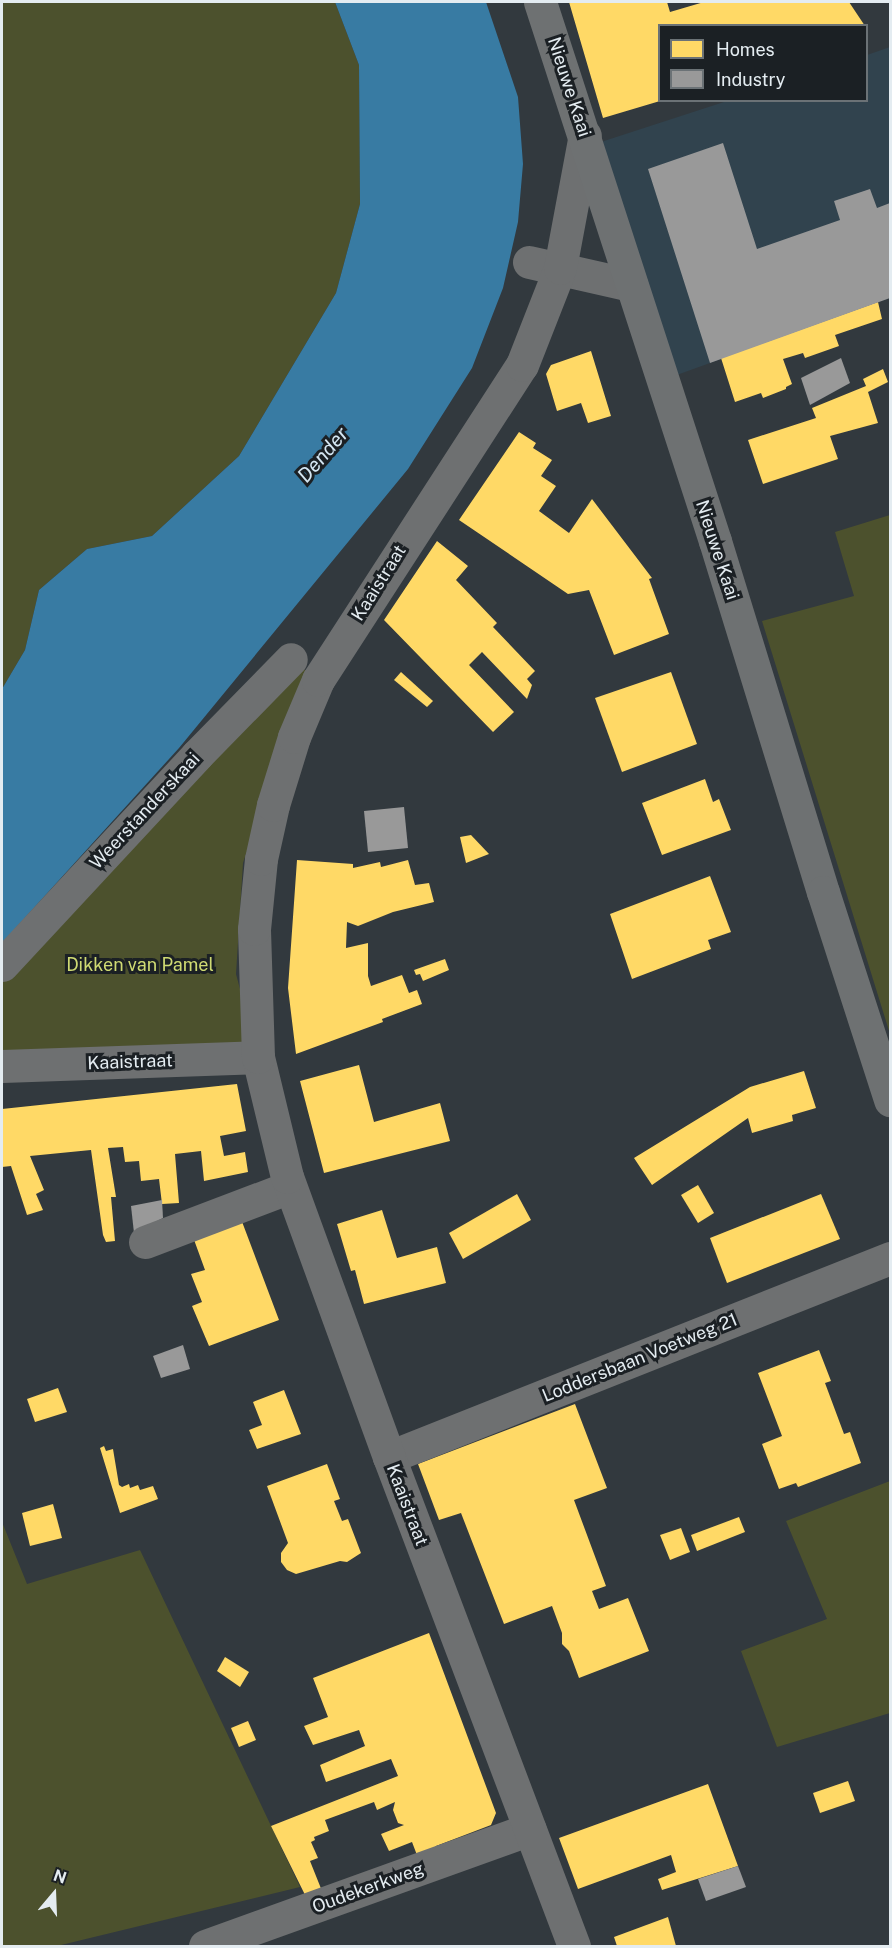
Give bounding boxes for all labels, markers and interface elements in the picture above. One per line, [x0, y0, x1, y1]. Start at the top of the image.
legend [658, 24, 868, 102]
street label: Nieuwe Kaai [543, 34, 595, 140]
text: Homes [716, 39, 775, 60]
text: Industry [716, 69, 785, 90]
water label: Dender [292, 422, 354, 488]
street label: Nieuwe Kaai [691, 497, 743, 603]
street label: Kaaistraat [347, 541, 411, 625]
street label: Weerstanderskaai [86, 748, 204, 874]
park label: Dikken van Pamel [66, 954, 214, 976]
street label: Kaaistraat [87, 1050, 173, 1074]
street label: Loddersbaan Voetweg 21 [539, 1309, 741, 1407]
street label: Kaaistraat [382, 1461, 432, 1549]
street label: Oudekerkweg [309, 1858, 427, 1918]
north arrow [24, 1864, 84, 1924]
text: N [51, 1865, 69, 1888]

